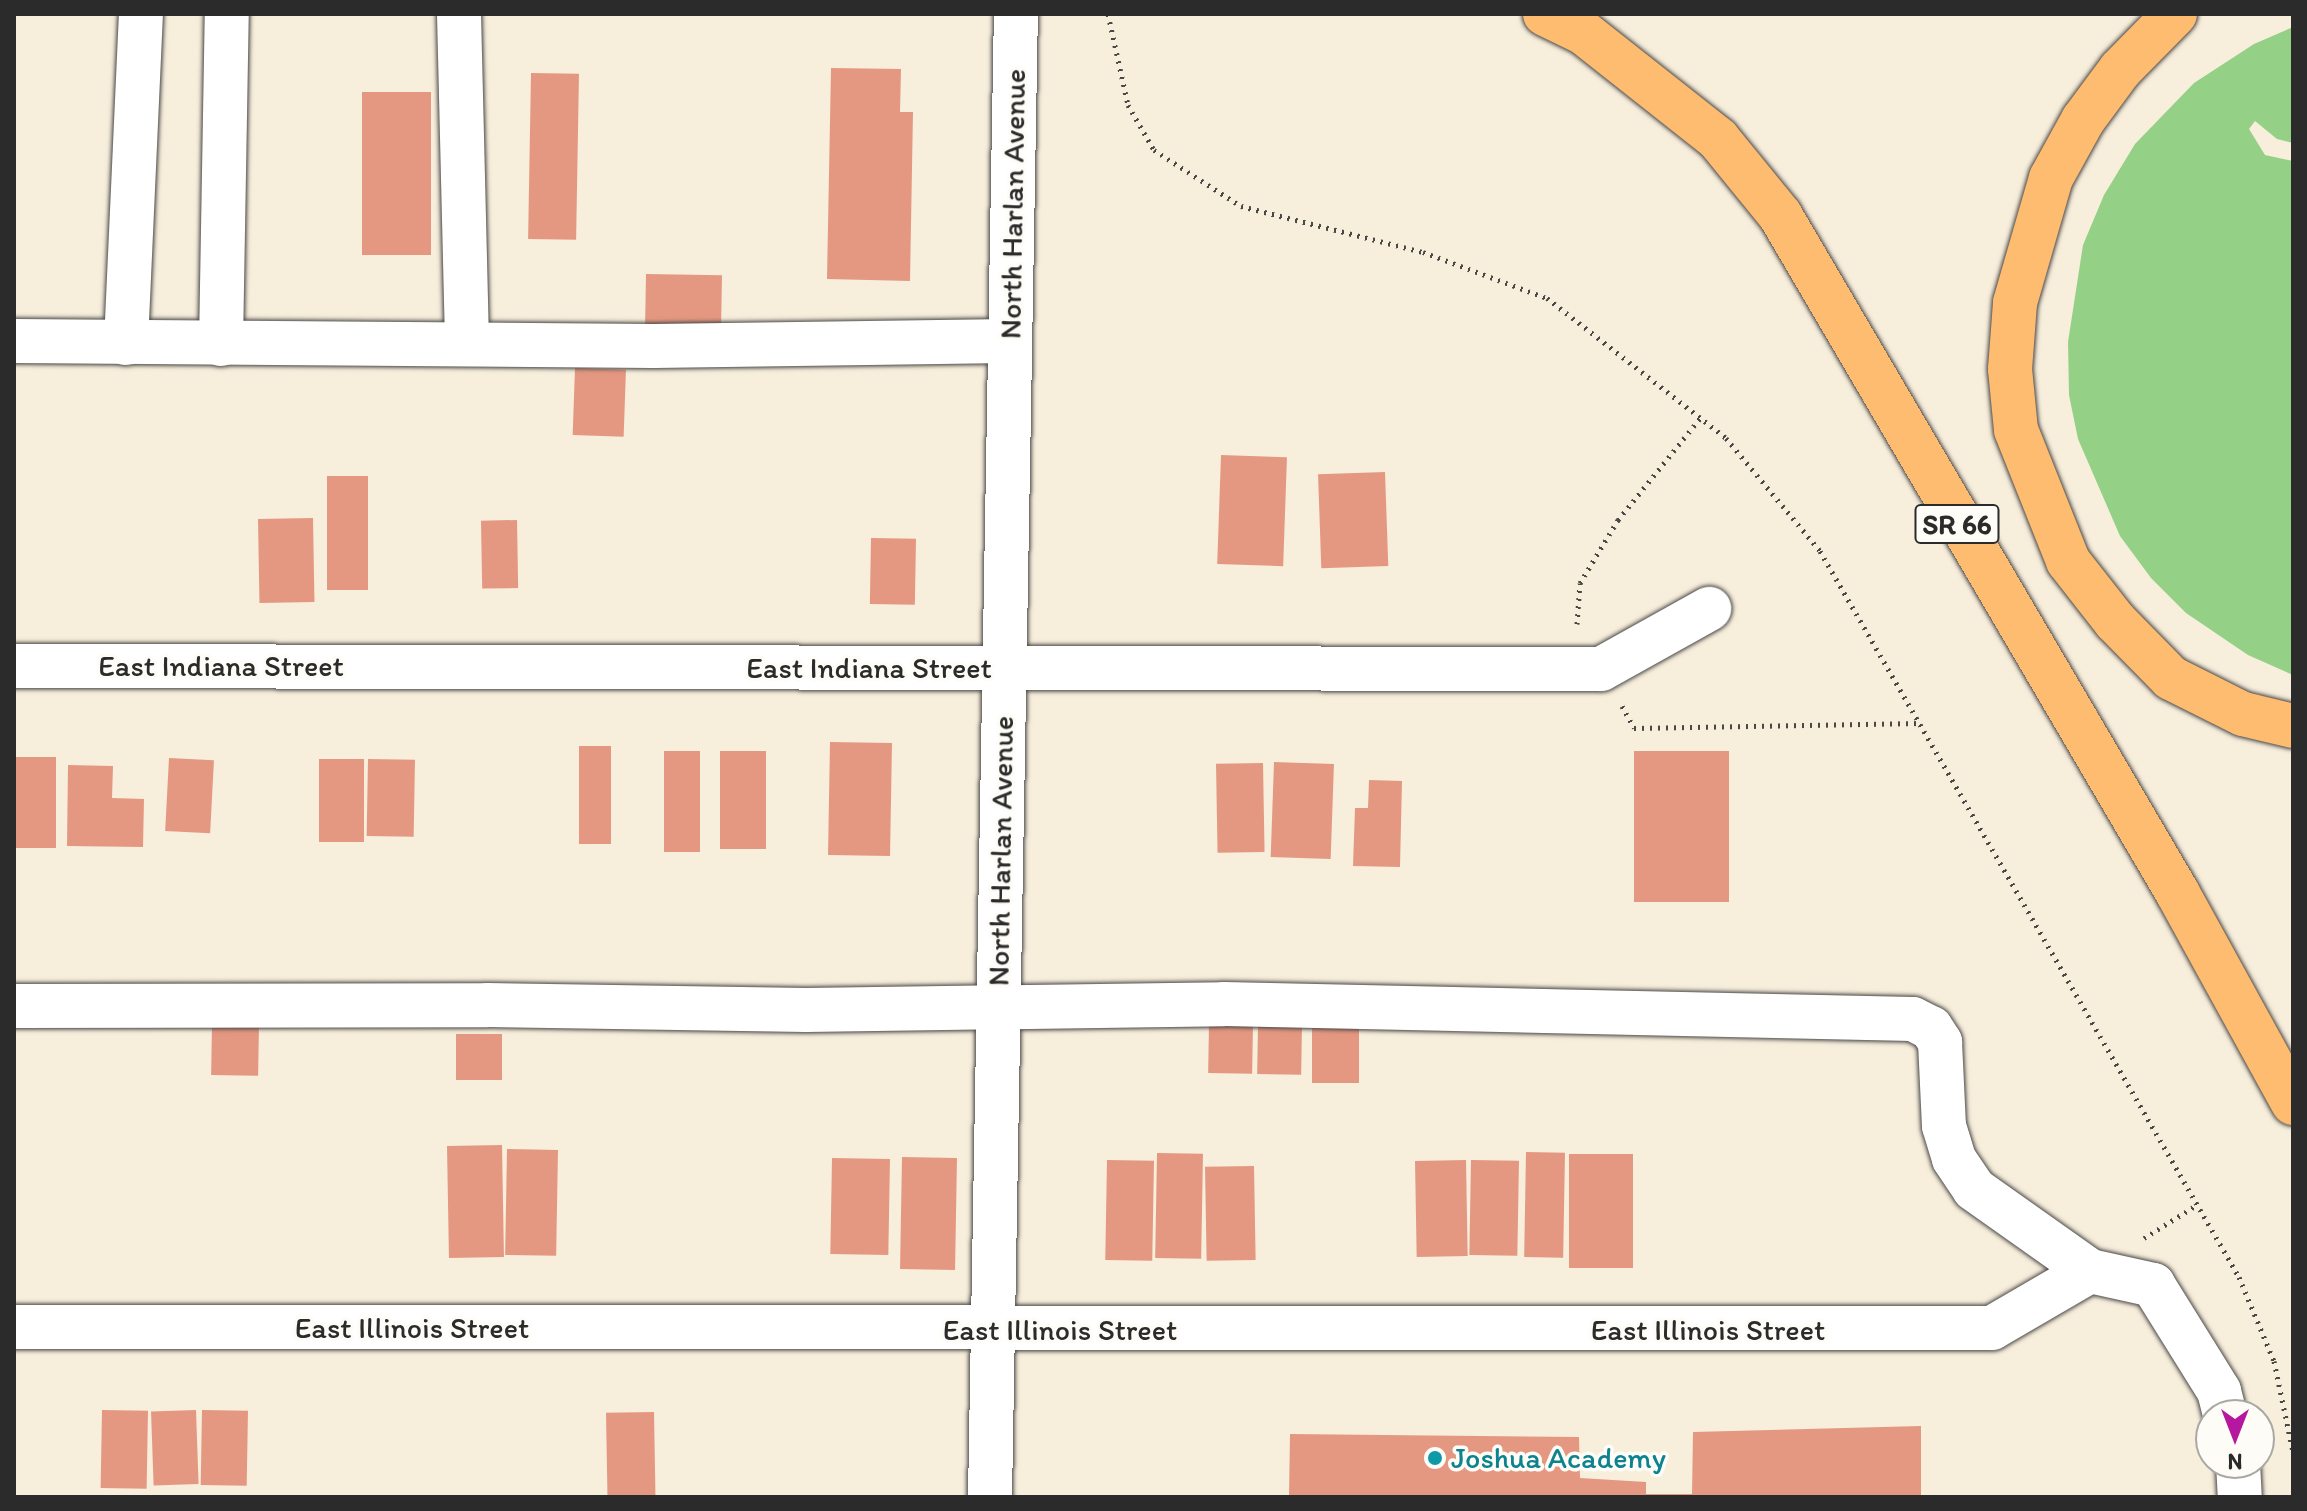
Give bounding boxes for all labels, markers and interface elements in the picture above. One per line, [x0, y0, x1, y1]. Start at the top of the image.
street label: North Harlan Avenue [993, 68, 1033, 340]
road number: SR 66 [1913, 500, 2001, 548]
street label: East Indiana Street [97, 648, 345, 684]
street label: East Indiana Street [745, 650, 993, 686]
street label: North Harlan Avenue [981, 715, 1021, 987]
street label: East Illinois Street [293, 1310, 531, 1346]
street label: East Illinois Street [941, 1312, 1179, 1348]
street label: East Illinois Street [1589, 1312, 1827, 1348]
north arrow [2195, 1399, 2275, 1479]
place label: Joshua Academy [1451, 1440, 1666, 1476]
text: N [2228, 1448, 2242, 1475]
marker: Joshua Academy [1426, 1449, 1444, 1467]

